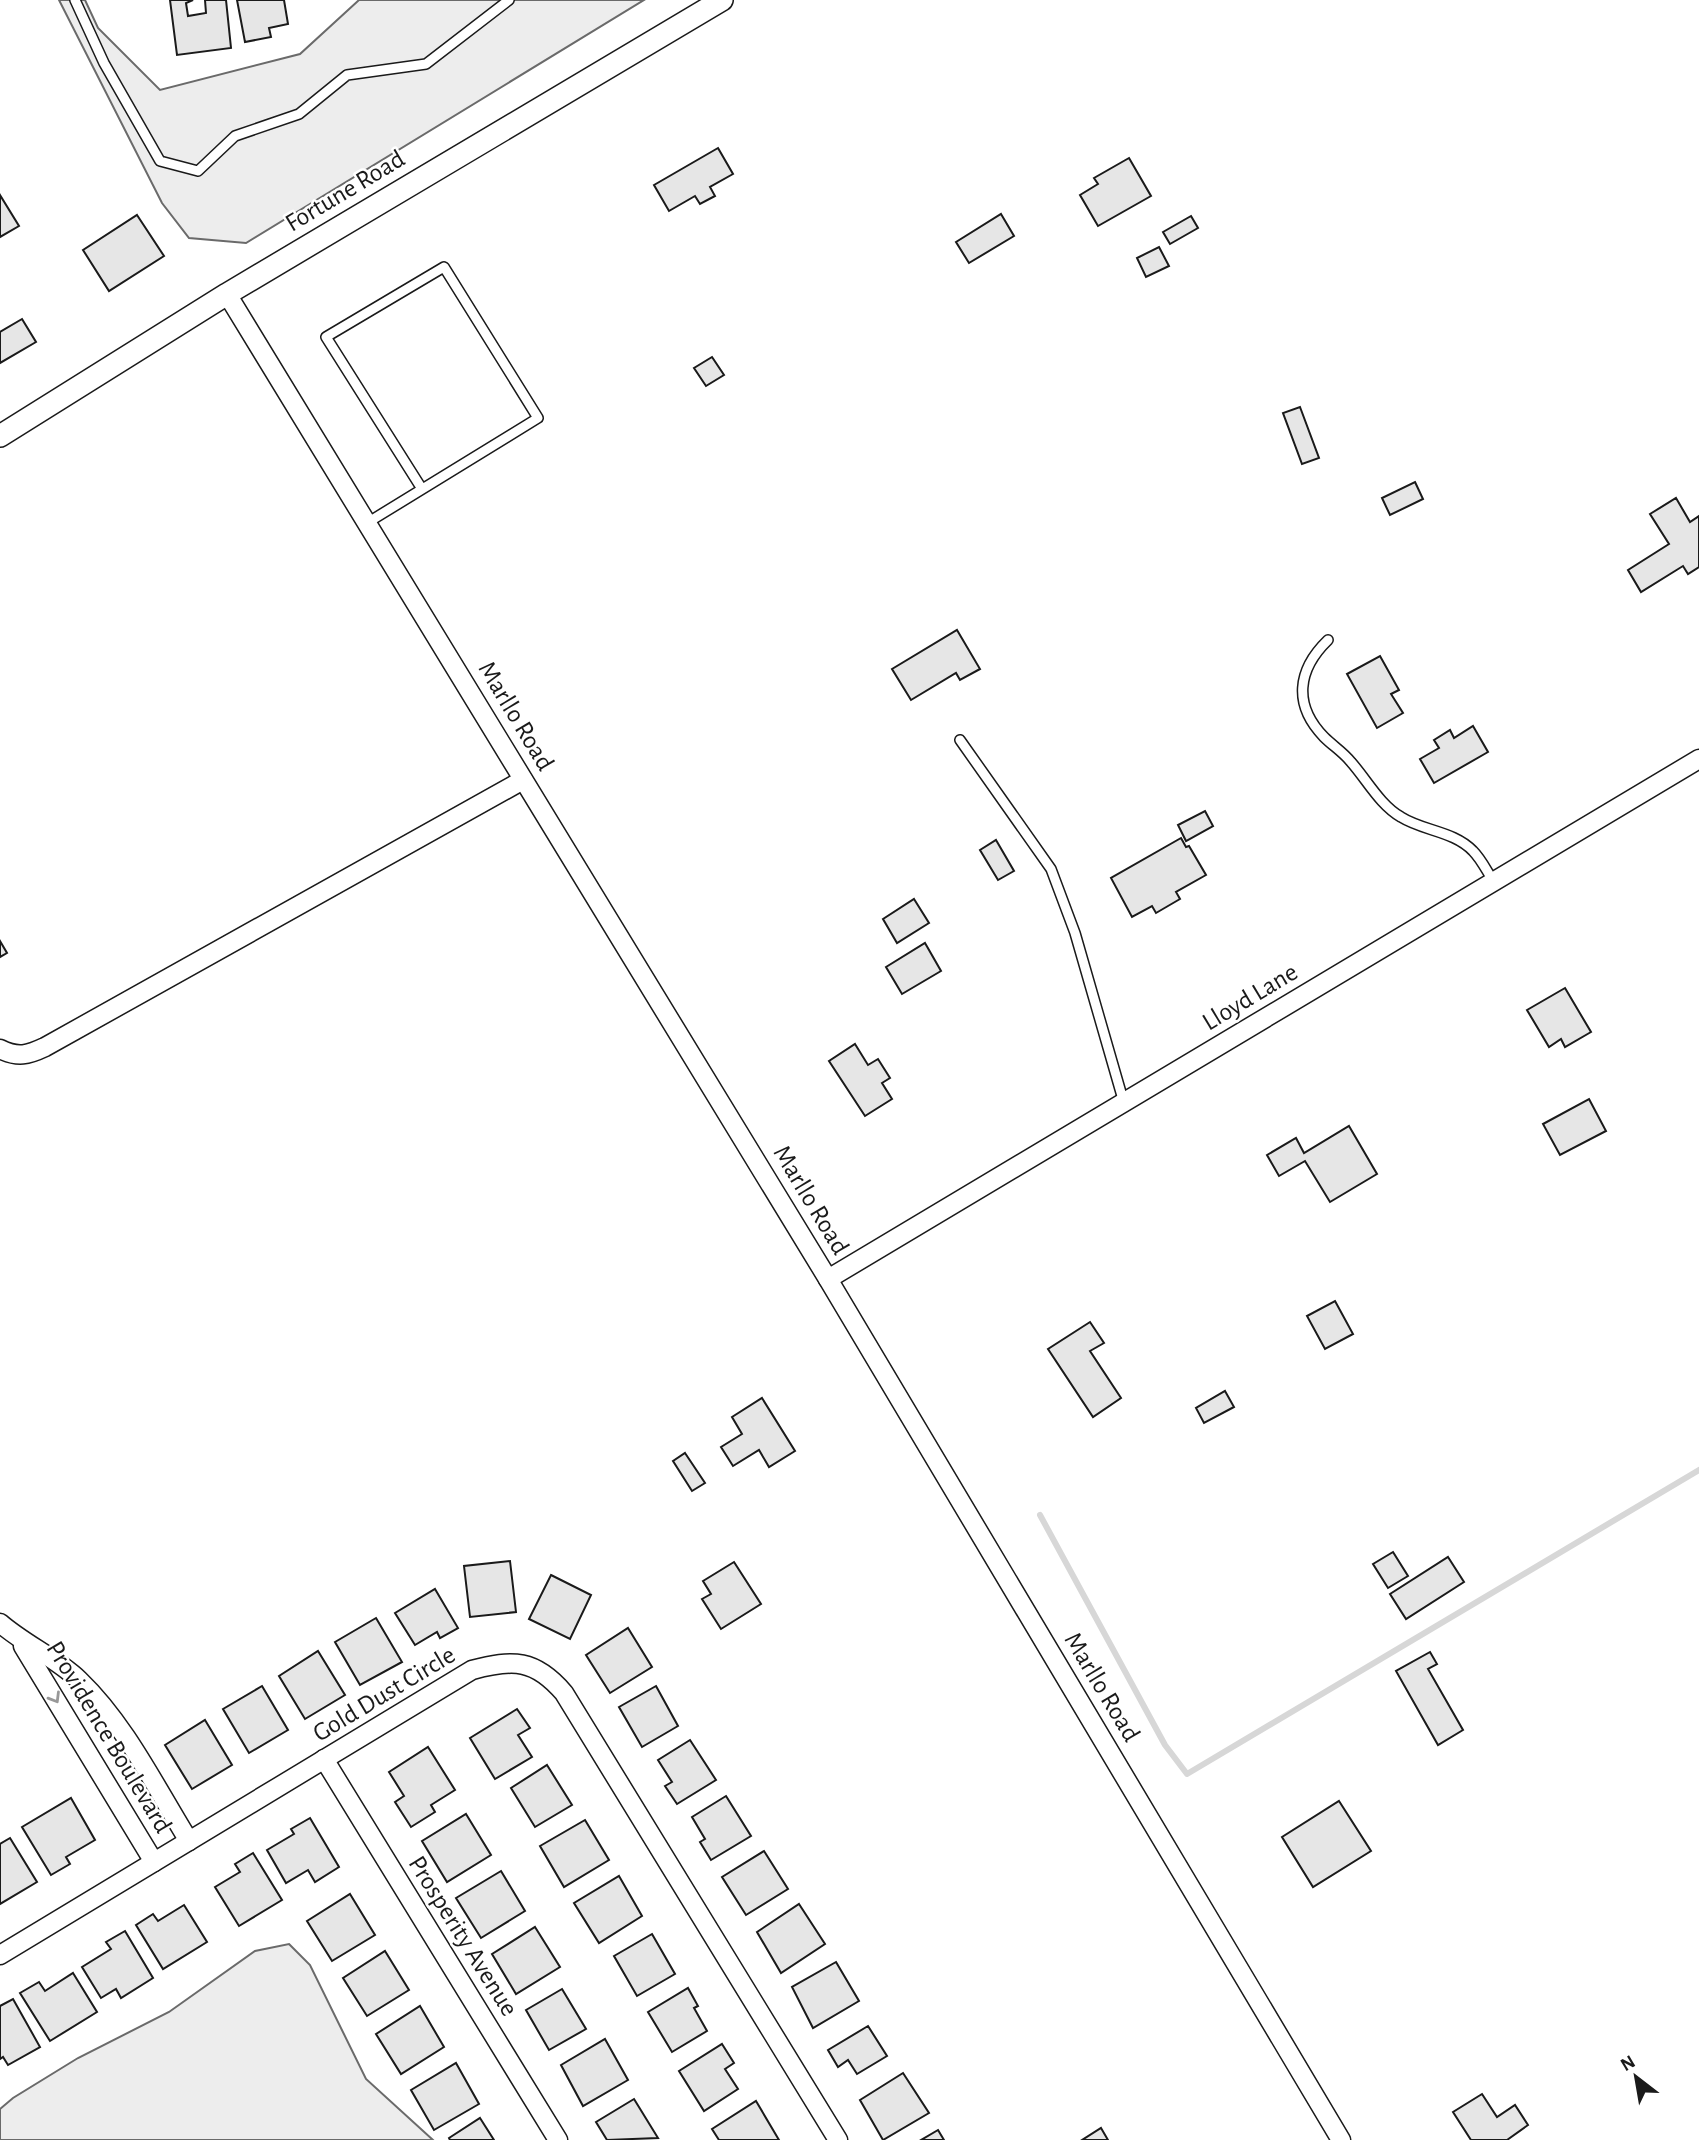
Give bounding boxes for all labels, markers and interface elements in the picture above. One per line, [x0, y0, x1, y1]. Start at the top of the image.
street label: Fortune Road [281, 145, 409, 237]
street label: Marllo Road [473, 657, 559, 775]
street label: Lloyd Lane [1198, 959, 1302, 1035]
street label: Marllo Road [768, 1141, 854, 1259]
street label: Marllo Road [1059, 1628, 1145, 1746]
street label: Providence Boulevard [42, 1637, 176, 1837]
street label: Gold Dust Circle [308, 1641, 460, 1747]
one-way arrow [46, 1691, 59, 1704]
street label: Prosperity Avenue [403, 1851, 523, 2021]
north arrow [1601, 2042, 1671, 2112]
text: N [1617, 2052, 1639, 2075]

